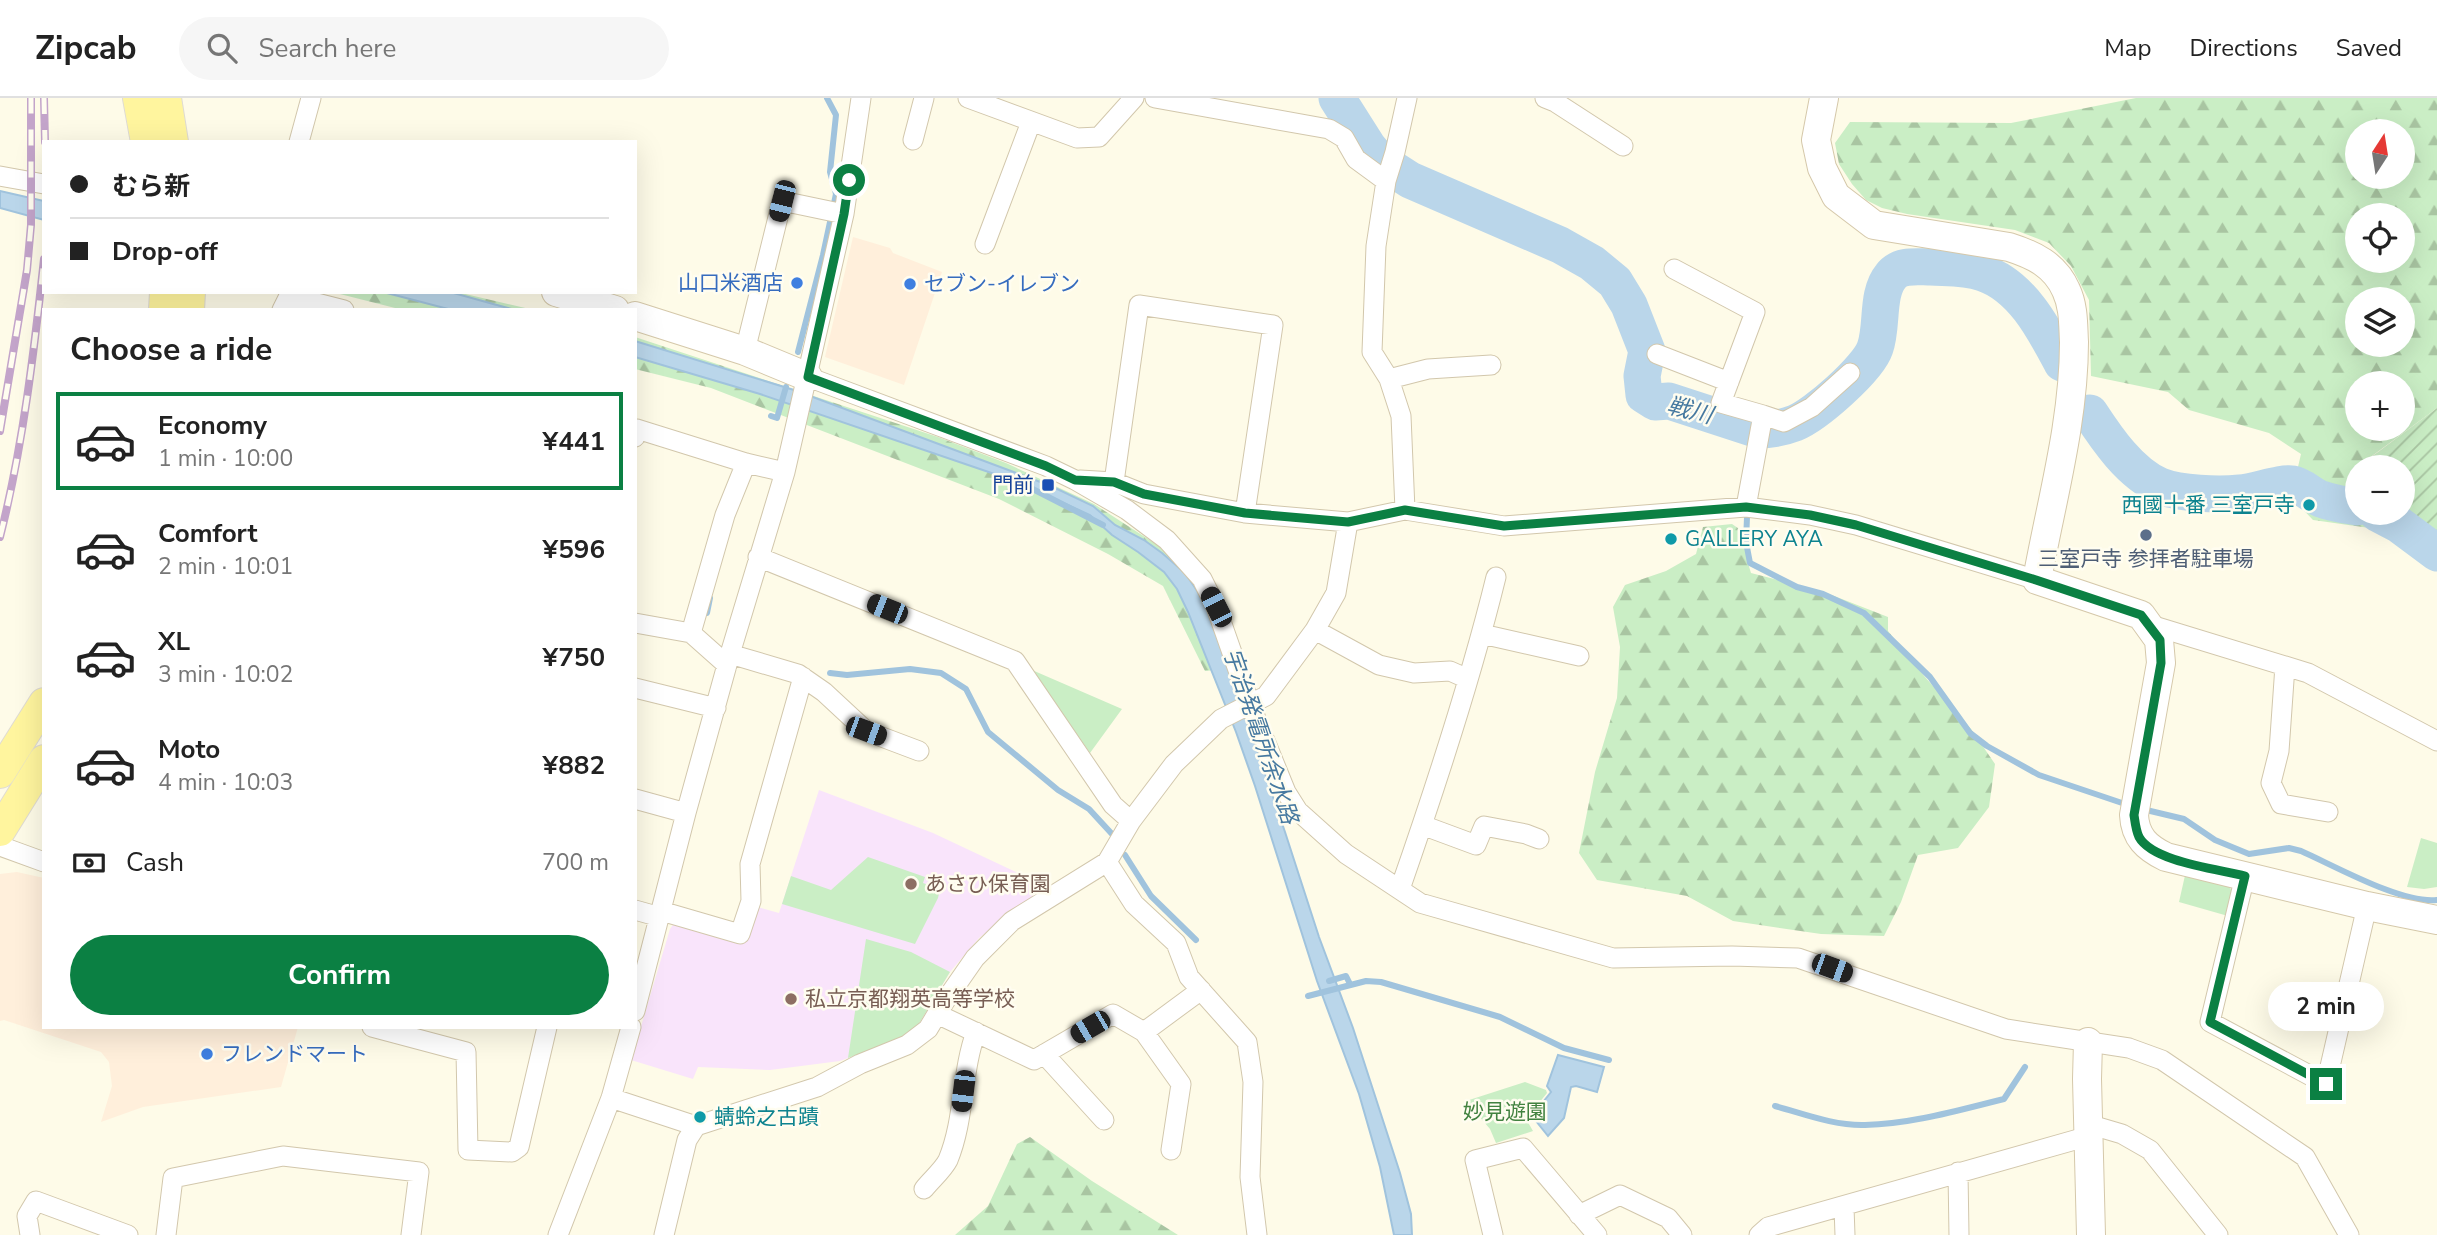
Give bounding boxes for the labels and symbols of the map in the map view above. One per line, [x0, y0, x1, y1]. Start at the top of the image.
north arrow [2345, 119, 2415, 189]
route start [833, 164, 865, 196]
car [767, 178, 798, 224]
place label: 山口米酒店 [678, 269, 783, 297]
place label: セブン-イレブン [924, 270, 1080, 298]
marker: 山口米酒店 [789, 275, 805, 291]
marker: セブン-イレブン [902, 276, 918, 292]
water label: 戦川 [1664, 390, 1719, 432]
place label: 門前 [992, 471, 1034, 499]
marker: 門前 [1040, 477, 1056, 493]
place label: 西國十番 三室戸寺 [2122, 491, 2295, 519]
marker: 西國十番 三室戸寺 [2301, 497, 2317, 513]
place label: GALLERY AYA [1685, 525, 1823, 553]
marker: 三室戸寺 参拝者駐車場 [2138, 527, 2154, 543]
marker: GALLERY AYA [1663, 531, 1679, 547]
place label: 三室戸寺 参拝者駐車場 [2038, 545, 2254, 573]
car [1198, 584, 1235, 630]
car [864, 591, 911, 627]
water label: 宇治発電所余水路 [1216, 644, 1306, 830]
car [843, 714, 890, 748]
place label: あさひ保育園 [925, 870, 1051, 898]
marker: あさひ保育園 [903, 876, 919, 892]
car [1809, 951, 1856, 985]
callout: 2 min [2268, 982, 2384, 1032]
place label: 私立京都翔英高等学校 [805, 985, 1015, 1013]
marker: 私立京都翔英高等学校 [783, 991, 799, 1007]
car [1067, 1007, 1114, 1047]
place label: フレンドマート [221, 1040, 368, 1068]
marker: フレンドマート [199, 1046, 215, 1062]
route end [2310, 1068, 2342, 1100]
car [951, 1069, 976, 1113]
park label: 妙見遊園 [1463, 1098, 1547, 1126]
place label: 蜻蛉之古蹟 [714, 1103, 819, 1131]
marker: 蜻蛉之古蹟 [692, 1109, 708, 1125]

